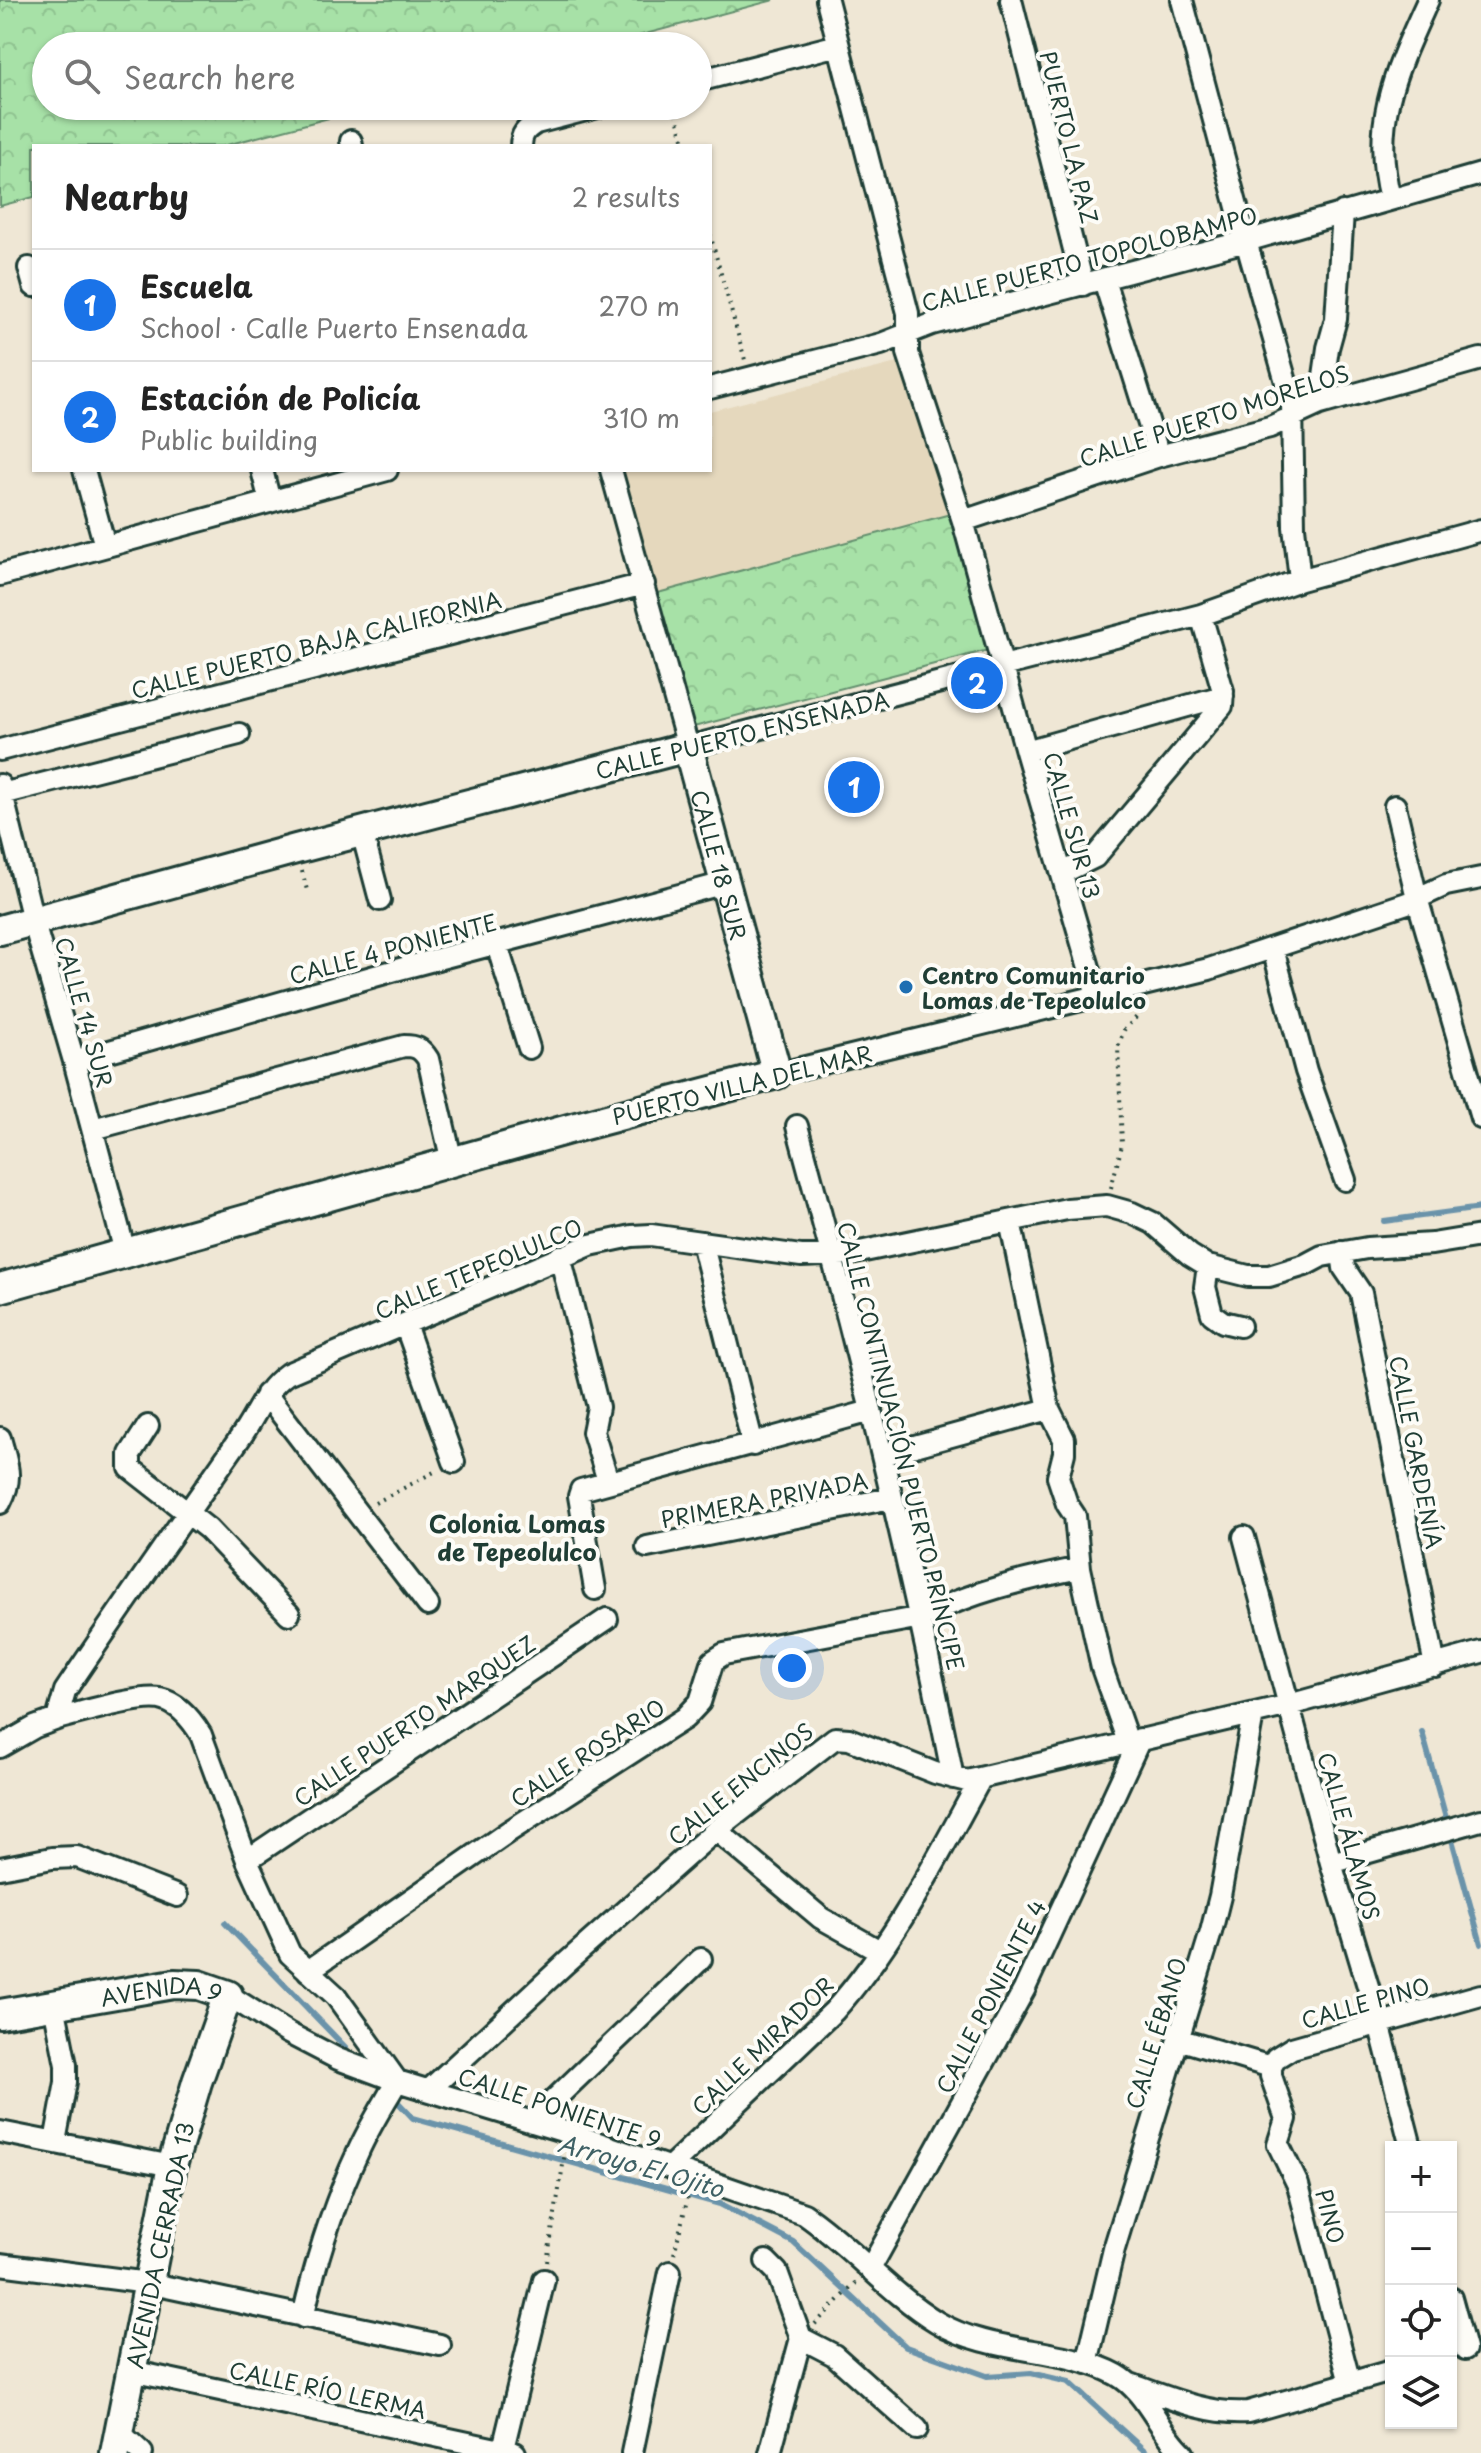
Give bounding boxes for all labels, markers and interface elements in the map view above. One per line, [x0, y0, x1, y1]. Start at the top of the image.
search box [32, 32, 712, 120]
street label: PUERTO LA PAZ [1033, 47, 1107, 227]
icon: search [60, 54, 104, 98]
text: Search here [124, 54, 296, 99]
text: Nearby [64, 170, 189, 222]
text: 2 results [572, 177, 680, 216]
street label: CALLE PUERTO TOPOLOBAMPO [917, 197, 1261, 319]
text: Escuela [140, 263, 253, 308]
text: 1 [84, 286, 96, 325]
text: 270 m [599, 286, 680, 325]
text: School · Calle Puerto Ensenada [140, 308, 528, 347]
street label: CALLE PUERTO MORELOS [1075, 356, 1353, 474]
text: Estación de Policía [140, 375, 420, 420]
text: 2 [81, 398, 99, 437]
text: 310 m [602, 398, 680, 437]
text: Public building [140, 420, 318, 459]
street label: CALLE PUERTO BAJA CALIFORNIA [127, 582, 505, 706]
pin: 2 [951, 653, 1003, 713]
street label: CALLE PUERTO ENSENADA [592, 682, 892, 786]
street label: CALLE SUR 13 [1036, 748, 1110, 902]
pin: 1 [828, 757, 880, 817]
street label: CALLE 18 SUR [684, 786, 756, 944]
street label: CALLE 4 PONIENTE [285, 904, 501, 992]
street label: CALLE 14 SUR [48, 933, 122, 1091]
place label: Centro Comunitario Lomas de Tepeolulco [922, 958, 1146, 1016]
marker: Centro Comunitario Lomas de Tepeolulco [897, 978, 915, 996]
street label: PUERTO VILLA DEL MAR [609, 1036, 875, 1132]
street label: CALLE TEPEOLULCO [369, 1209, 587, 1327]
street label: CALLE CONTINUACIÓN PUERTO PRÍNCIPE [830, 1218, 974, 1674]
street label: CALLE GARDENÍA [1382, 1353, 1452, 1552]
street label: PRIMERA PRIVADA [658, 1463, 870, 1535]
district label: Colonia Lomas de Tepeolulco [429, 1505, 605, 1569]
street label: CALLE PUERTO MARQUEZ [286, 1627, 542, 1813]
your location [772, 1648, 812, 1688]
street label: CALLE ROSARIO [503, 1690, 671, 1814]
street label: CALLE ENCINOS [660, 1714, 820, 1852]
street label: CALLE ÁLAMOS [1310, 1748, 1390, 1924]
street label: CALLE PONIENTE 4 [927, 1893, 1053, 2099]
street label: CALLE ÉBANO [1116, 1953, 1194, 2113]
street label: AVENIDA 9 [98, 1967, 227, 2013]
street label: CALLE MIRADOR [683, 1968, 841, 2122]
street label: CALLE PINO [1297, 1968, 1433, 2036]
street label: CALLE PONIENTE 9 [454, 2059, 666, 2155]
street label: AVENIDA CERRADA 13 [117, 2119, 201, 2371]
water label: Arroyo El Ojito [554, 2124, 729, 2206]
map controls [1385, 2141, 1457, 2429]
button: + [1385, 2141, 1457, 2213]
street label: PINO [1308, 2185, 1354, 2247]
button: − [1385, 2213, 1457, 2285]
button: locate [1385, 2285, 1457, 2357]
street label: CALLE RÍO LERMA [226, 2352, 430, 2426]
button: layers [1385, 2357, 1457, 2429]

